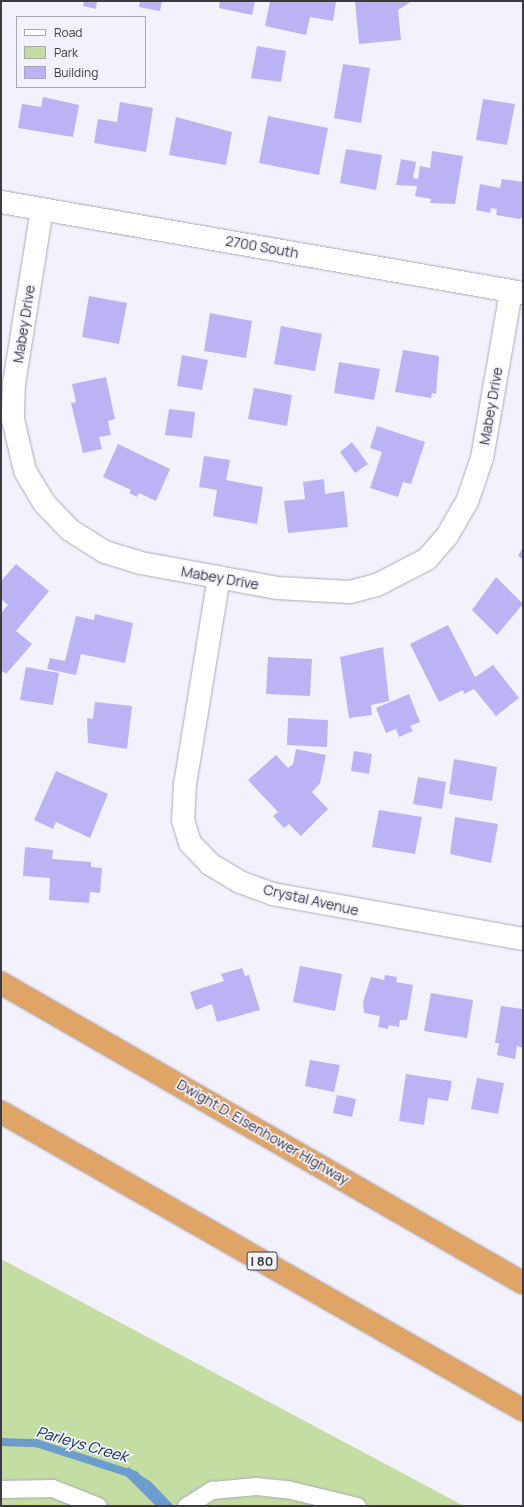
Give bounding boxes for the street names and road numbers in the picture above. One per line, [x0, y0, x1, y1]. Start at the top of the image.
street label: 2700 South [224, 232, 300, 262]
street label: Mabey Drive [10, 284, 38, 364]
street label: Mabey Drive [476, 366, 506, 446]
street label: Mabey Drive [180, 563, 260, 593]
street label: Crystal Avenue [262, 881, 360, 919]
street label: Dwight D. Eisenhower Highway [174, 1076, 352, 1188]
road number: I 80 [246, 1250, 278, 1272]

